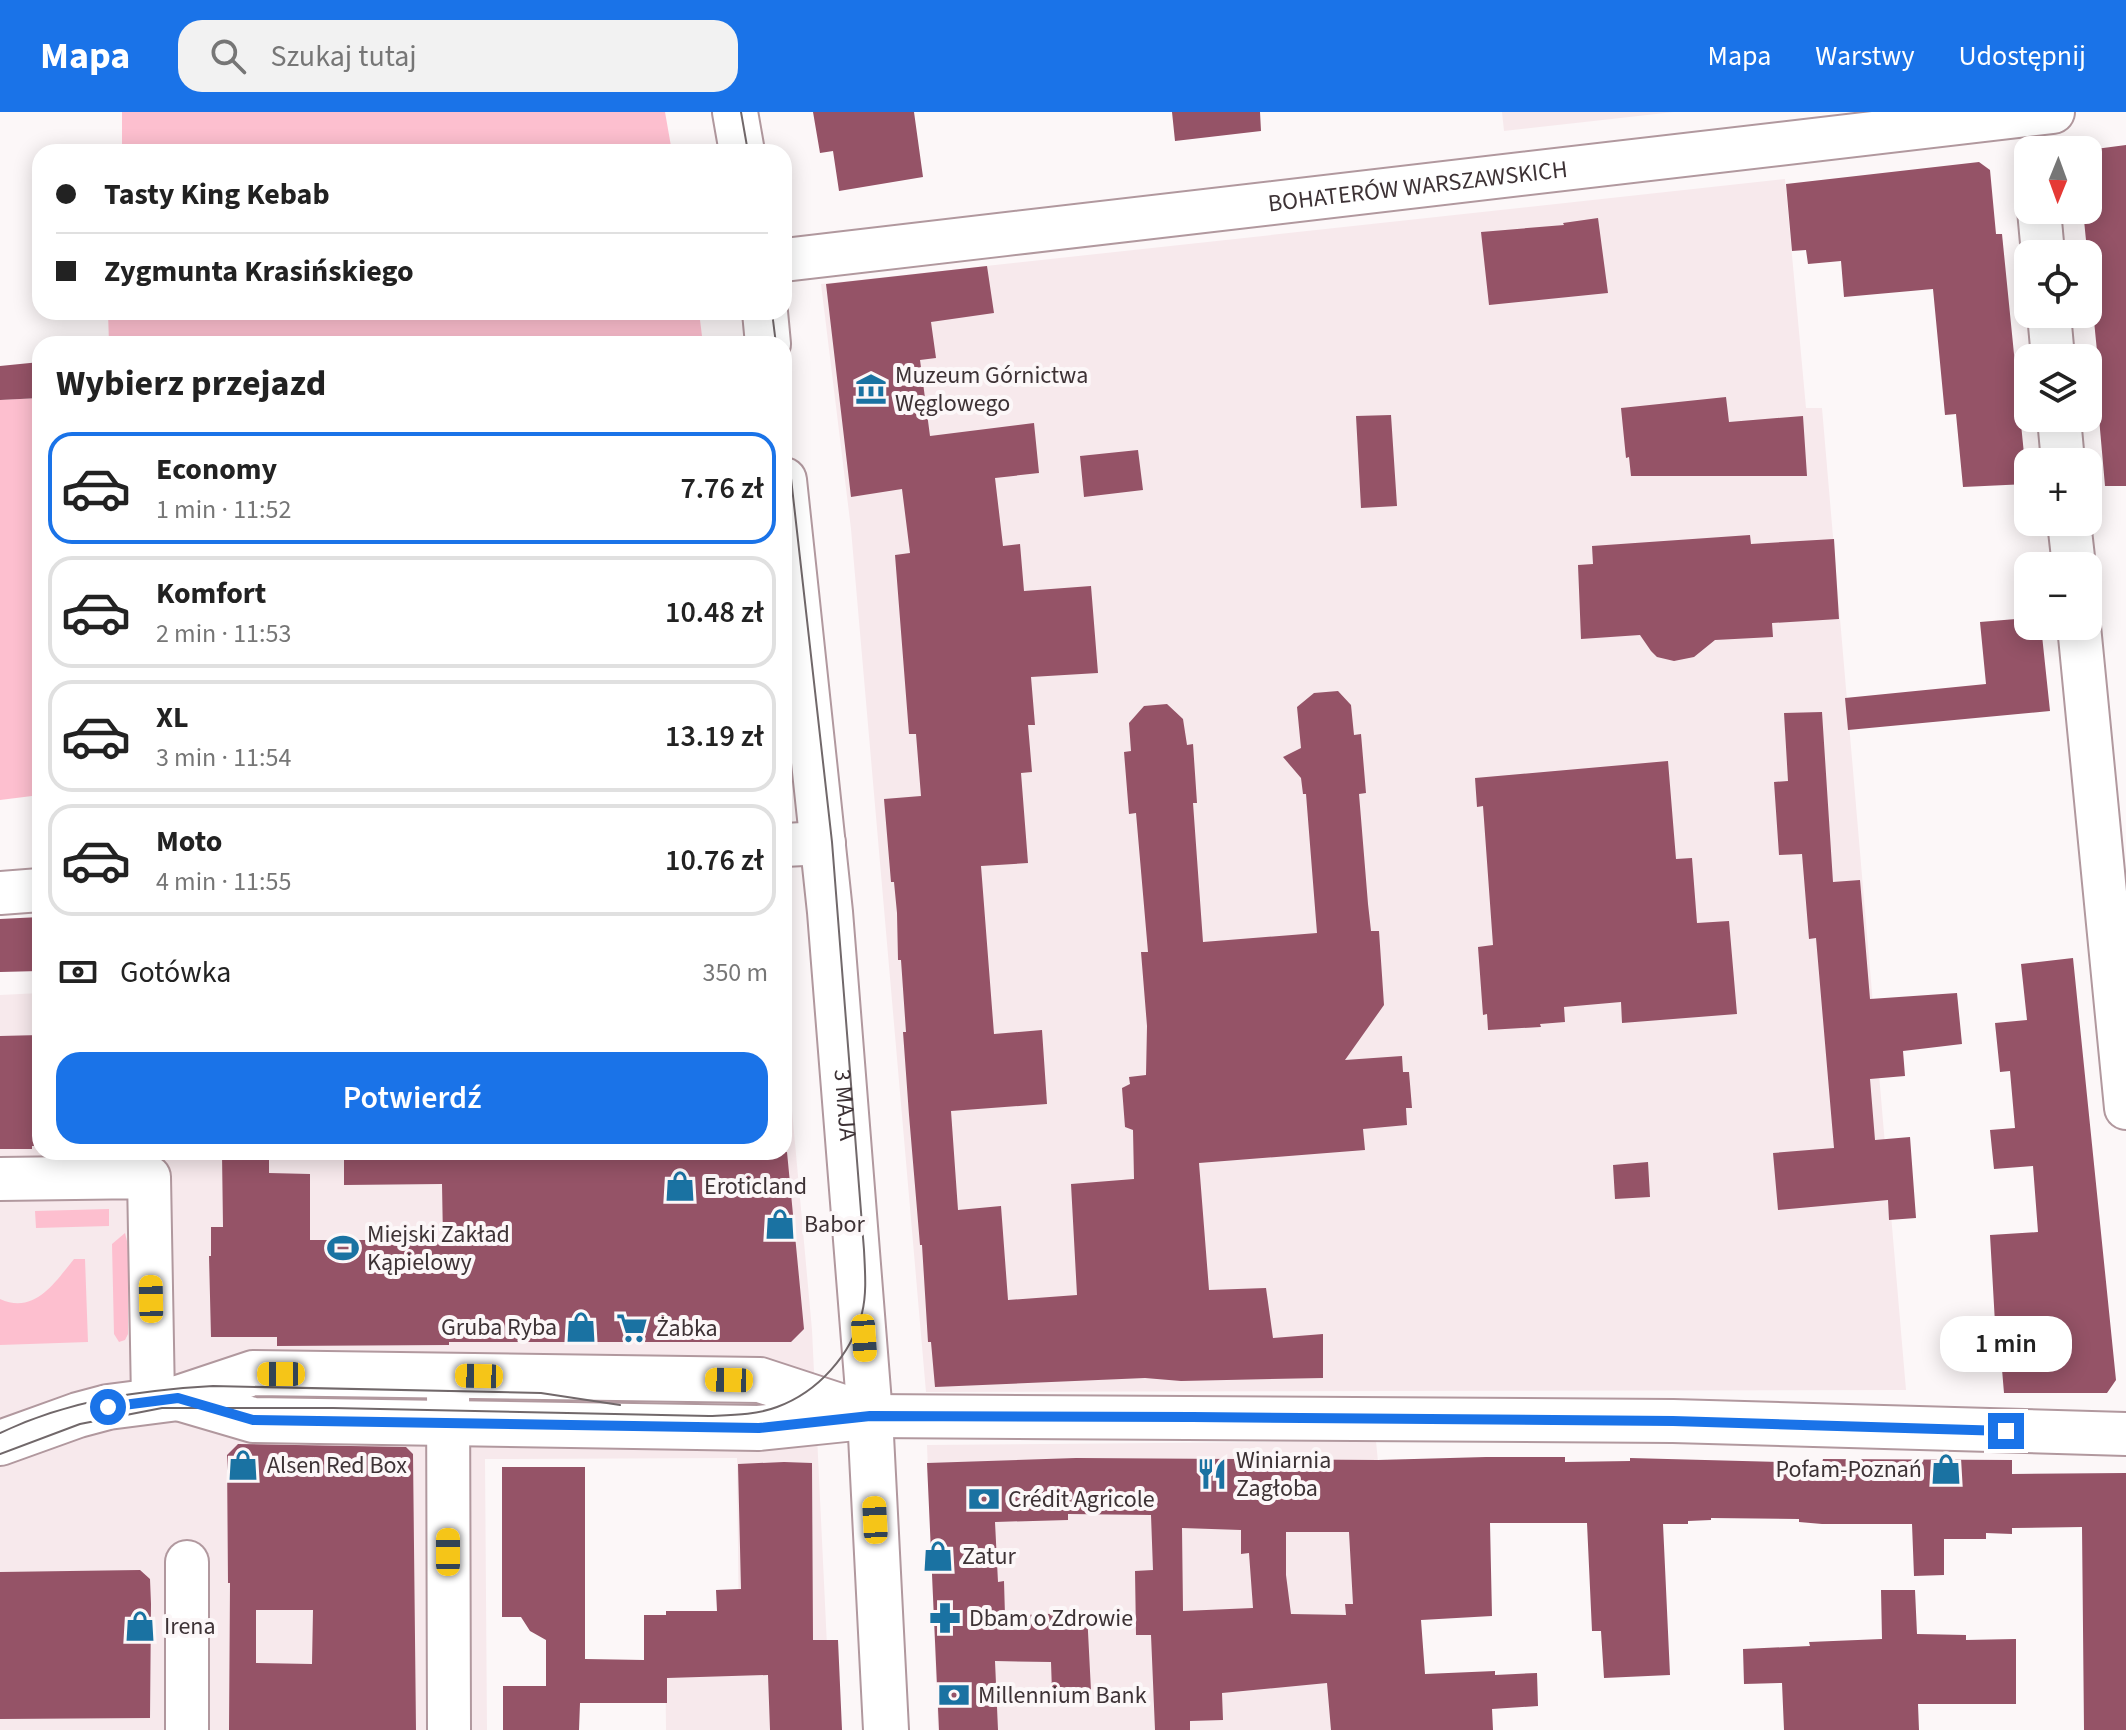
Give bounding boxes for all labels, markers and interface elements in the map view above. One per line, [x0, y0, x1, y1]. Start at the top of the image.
search box [178, 20, 738, 92]
text: Mapa [40, 29, 130, 83]
icon: search [206, 34, 250, 78]
text: Szukaj tutaj [270, 35, 417, 78]
text: Mapa [1708, 36, 1771, 76]
text: Warstwy [1815, 36, 1914, 76]
text: Udostępnij [1958, 36, 2086, 76]
north arrow [2014, 136, 2102, 224]
map controls [2014, 136, 2102, 640]
street label: BOHATERÓW WARSZAWSKICH [1266, 152, 1569, 221]
text: Tasty King Kebab [104, 173, 330, 216]
button: locate [2014, 240, 2102, 328]
text: Zygmunta Krasińskiego [104, 250, 414, 293]
button: layers [2014, 344, 2102, 432]
text: Wybierz przejazd [56, 358, 326, 409]
place label: Muzeum Górnictwa Węglowego [895, 358, 1088, 421]
museum icon: Muzeum Górnictwa Węglowego [854, 372, 888, 406]
text: Economy [156, 448, 277, 491]
button: + [2014, 448, 2102, 536]
icon: car [60, 452, 132, 524]
text: 7.76 zł [680, 467, 764, 510]
text: 1 min · 11:52 [156, 491, 291, 528]
button: − [2014, 552, 2102, 640]
text: Komfort [156, 572, 266, 615]
icon: car [60, 576, 132, 648]
text: 10.48 zł [665, 591, 764, 634]
text: 2 min · 11:53 [156, 615, 291, 652]
text: XL [156, 696, 189, 739]
icon: car [60, 700, 132, 772]
text: 13.19 zł [665, 715, 764, 758]
text: 3 min · 11:54 [156, 739, 291, 776]
text: Moto [156, 820, 222, 863]
icon: car [60, 824, 132, 896]
text: 10.76 zł [665, 839, 764, 882]
text: 4 min · 11:55 [156, 863, 291, 900]
icon: cash [56, 950, 100, 994]
text: Gotówka [120, 951, 231, 994]
text: 350 m [702, 954, 768, 991]
button: Potwierdź [56, 1052, 768, 1144]
street label: 3 MAJA [825, 1068, 865, 1142]
shop icon: Eroticland [663, 1169, 697, 1203]
place label: Eroticland [704, 1169, 807, 1204]
shop icon: Babor [763, 1207, 797, 1241]
place label: Babor [804, 1207, 865, 1242]
place label: Miejski Zakład Kąpielowy [367, 1217, 510, 1280]
sports icon: Miejski Zakład Kąpielowy [326, 1231, 360, 1265]
car [139, 1275, 163, 1323]
place label: Gruba Ryba [441, 1310, 557, 1345]
shop icon: Gruba Ryba [564, 1310, 598, 1344]
supermarket icon: Żabka [615, 1311, 649, 1345]
place label: Żabka [656, 1311, 718, 1346]
car [850, 1313, 878, 1363]
callout: 1 min [1940, 1315, 2072, 1371]
text: 1 min [1975, 1325, 2037, 1362]
car [257, 1362, 305, 1386]
car [455, 1364, 503, 1388]
car [705, 1368, 753, 1392]
route start [90, 1389, 126, 1425]
route end [1988, 1413, 2024, 1449]
place label: Winiarnia Zagłoba [1236, 1443, 1331, 1506]
shop icon: Alsen Red Box [226, 1448, 260, 1482]
place label: Alsen Red Box [267, 1448, 407, 1483]
place label: Pofam-Poznań [1776, 1452, 1922, 1487]
shop icon: Pofam-Poznań [1929, 1452, 1963, 1486]
restaurant icon: Winiarnia Zagłoba [1195, 1457, 1229, 1491]
bank icon: Crédit Agricole [967, 1482, 1001, 1516]
place label: Crédit Agricole [1008, 1482, 1155, 1517]
car [862, 1495, 888, 1545]
car [436, 1528, 460, 1576]
shop icon: Zatur [921, 1539, 955, 1573]
place label: Zatur [962, 1539, 1016, 1574]
pharmacy icon: Dbam o Zdrowie [928, 1601, 962, 1635]
place label: Dbam o Zdrowie [969, 1601, 1133, 1636]
shop icon: Irena [123, 1609, 157, 1643]
place label: Irena [164, 1609, 216, 1644]
bank icon: Millennium Bank [937, 1678, 971, 1712]
place label: Millennium Bank [978, 1678, 1147, 1713]

